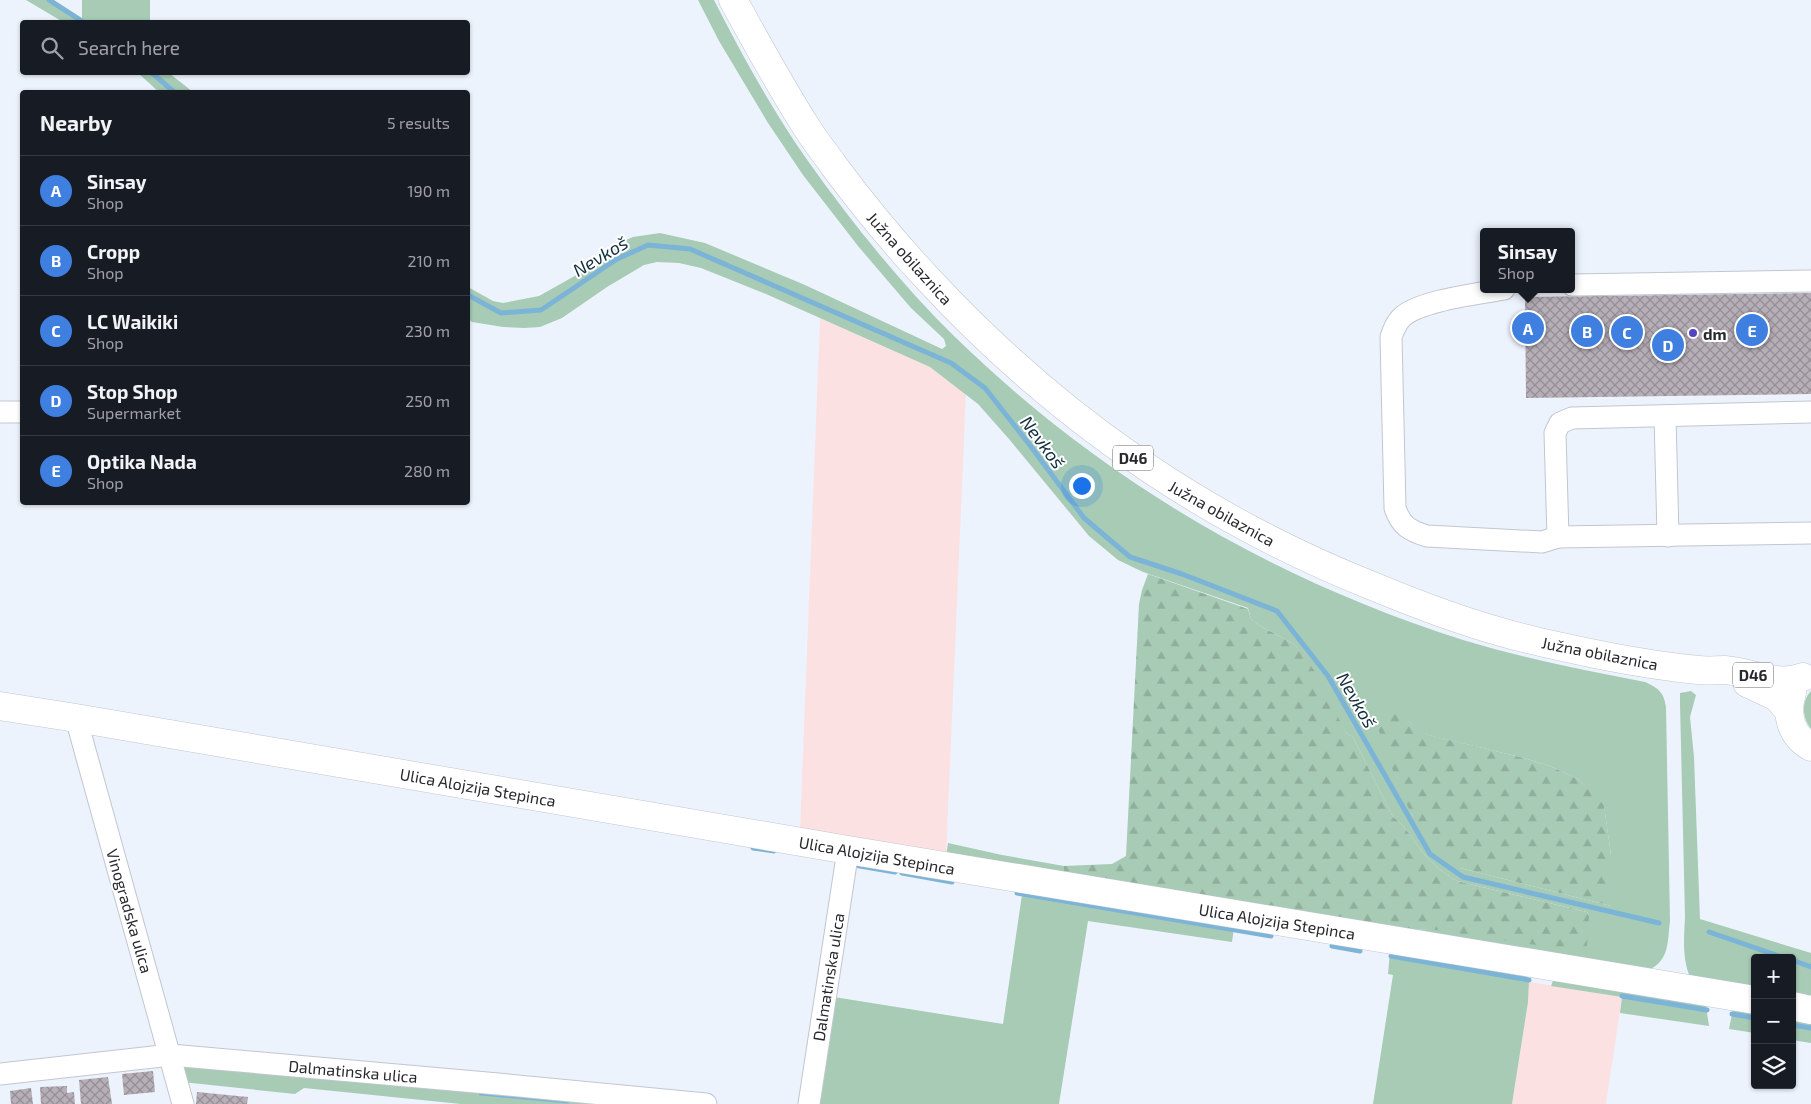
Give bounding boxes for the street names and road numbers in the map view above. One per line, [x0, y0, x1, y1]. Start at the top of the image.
street label: Južna obilaznica [863, 208, 957, 308]
road number: D46 [1113, 446, 1153, 470]
street label: Južna obilaznica [1166, 476, 1278, 550]
street label: Južna obilaznica [1540, 632, 1660, 674]
road number: D46 [1733, 662, 1773, 688]
street label: Ulica Alojzija Stepinca [398, 764, 558, 811]
street label: Ulica Alojzija Stepinca [797, 832, 957, 879]
street label: Vinogradska ulica [103, 847, 157, 975]
street label: Ulica Alojzija Stepinca [1197, 899, 1357, 944]
street label: Dalmatinska ulica [808, 912, 848, 1042]
street label: Dalmatinska ulica [288, 1056, 418, 1086]

